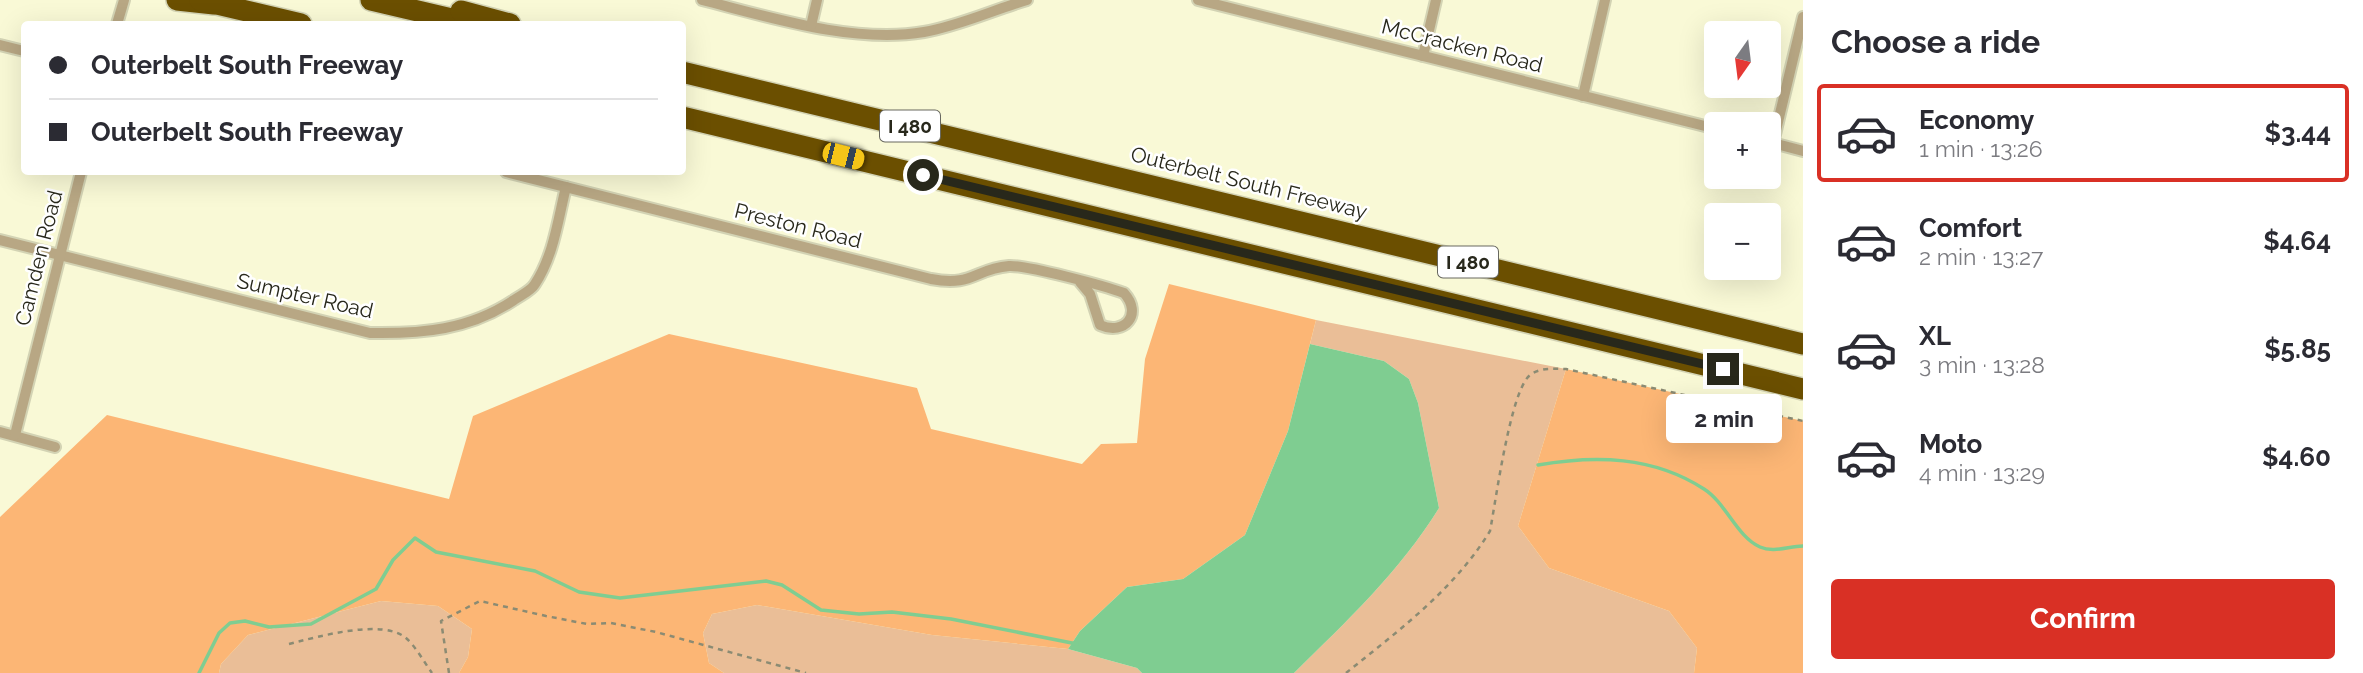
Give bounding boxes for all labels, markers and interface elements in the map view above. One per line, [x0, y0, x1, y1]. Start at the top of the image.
street label: McCracken Road [1379, 13, 1545, 78]
north arrow [1704, 21, 1782, 98]
map controls [1704, 21, 1781, 280]
text: Choose a ride [1831, 23, 2040, 60]
text: Outerbelt South Freeway [91, 50, 403, 80]
icon: car [1835, 102, 1898, 165]
text: Economy [1919, 105, 2034, 135]
road number: I 480 [880, 110, 940, 142]
button: + [1704, 112, 1781, 189]
text: Outerbelt South Freeway [91, 117, 403, 147]
text: $3.44 [2265, 118, 2331, 148]
text: 1 min · 13:26 [1919, 135, 2043, 162]
car [821, 141, 866, 171]
street label: Outerbelt South Freeway [1128, 141, 1370, 224]
route start [907, 159, 939, 191]
street label: Camden Road [10, 188, 67, 328]
street label: Preston Road [732, 198, 864, 253]
button: − [1704, 203, 1781, 280]
icon: car [1835, 210, 1898, 273]
text: Comfort [1919, 213, 2022, 243]
text: $4.64 [2263, 226, 2331, 256]
text: 2 min · 13:27 [1919, 243, 2043, 270]
road number: I 480 [1438, 246, 1498, 278]
street label: Sumpter Road [235, 268, 376, 323]
icon: car [1835, 318, 1898, 381]
text: XL [1919, 321, 1951, 351]
text: $5.85 [2264, 334, 2331, 364]
text: 3 min · 13:28 [1919, 351, 2045, 378]
route end [1707, 353, 1739, 385]
callout: 2 min [1665, 394, 1781, 442]
text: 2 min [1694, 405, 1754, 432]
icon: car [1835, 426, 1898, 489]
text: Moto [1919, 429, 1982, 459]
text: $4.60 [2262, 442, 2331, 472]
text: 4 min · 13:29 [1919, 459, 2045, 486]
button: Confirm [1831, 579, 2335, 659]

